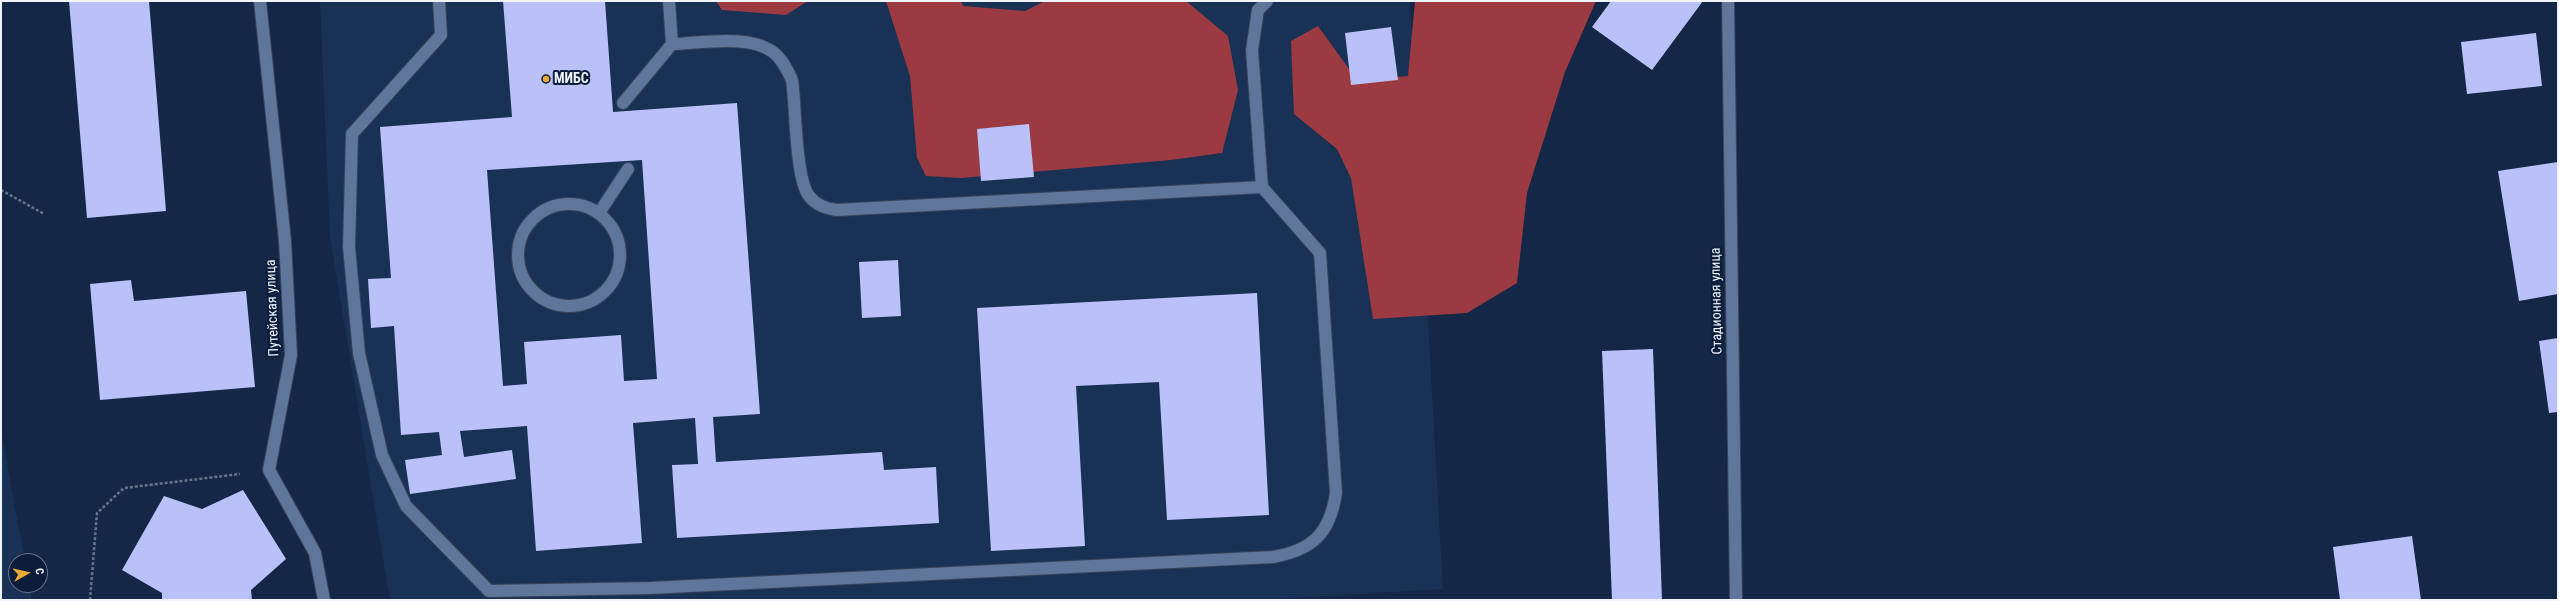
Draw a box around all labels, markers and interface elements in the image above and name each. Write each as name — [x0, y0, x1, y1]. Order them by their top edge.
place label: МИБС — [554, 71, 589, 87]
marker: МИБС — [541, 74, 551, 84]
street label: Стадионная улица — [1708, 247, 1726, 355]
street label: Путейская улица — [263, 259, 283, 357]
north arrow — [8, 553, 48, 593]
text: С — [33, 567, 46, 575]

